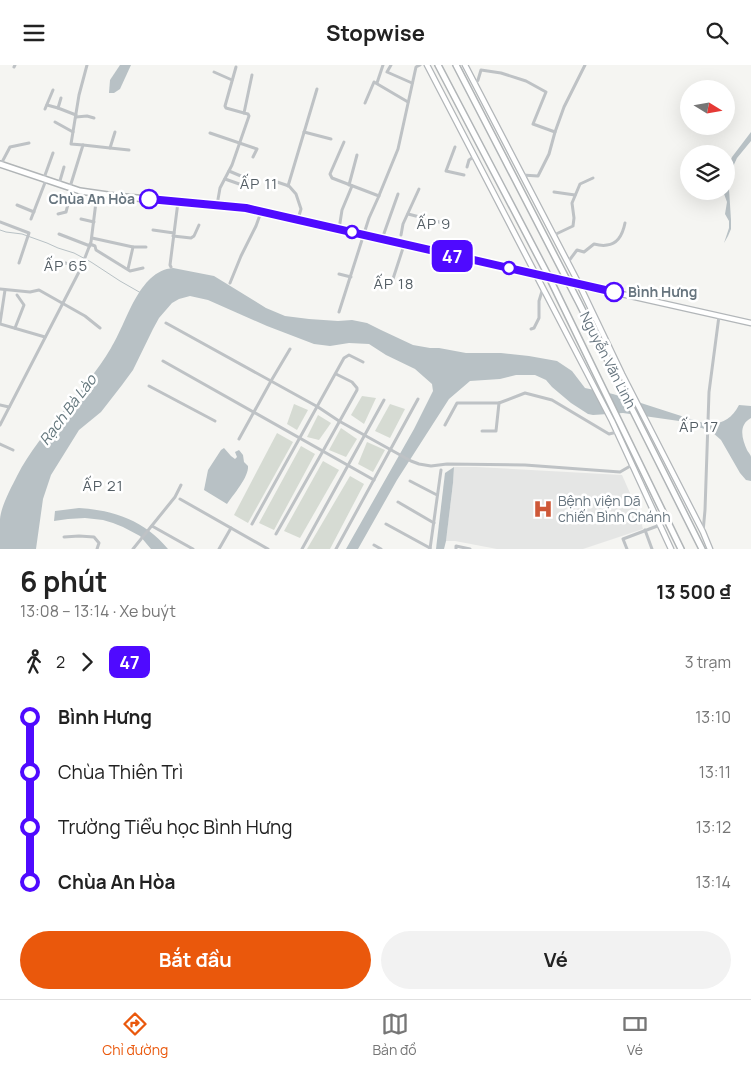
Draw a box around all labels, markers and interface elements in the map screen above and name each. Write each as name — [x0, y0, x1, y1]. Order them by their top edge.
text: Stopwise — [326, 18, 425, 48]
icon: menu — [20, 19, 48, 47]
icon: search — [703, 19, 731, 47]
north arrow — [680, 80, 735, 135]
map controls — [680, 80, 735, 200]
button: layers — [680, 145, 735, 200]
district label: ẤP 11 — [240, 173, 278, 194]
place label: Chùa An Hòa — [49, 189, 135, 208]
marker: Chùa An Hòa — [139, 189, 159, 209]
district label: ẤP 9 — [417, 213, 451, 234]
unlabelled marker — [345, 225, 359, 239]
line badge: 47 — [430, 240, 474, 272]
text: 47 — [442, 244, 462, 268]
district label: ẤP 65 — [44, 255, 88, 276]
unlabelled marker — [502, 261, 516, 275]
district label: ẤP 18 — [373, 273, 415, 294]
marker: Bình Hưng — [604, 282, 624, 302]
place label: Bình Hưng — [628, 282, 697, 301]
street label: Nguyễn Văn Linh — [576, 308, 641, 411]
water label: Rạch Bà Lào — [34, 369, 102, 449]
district label: ẤP 17 — [679, 416, 719, 437]
district label: ẤP 21 — [83, 475, 123, 496]
place label: Bệnh viện Dã chiến Bình Chánh — [558, 491, 670, 526]
hospital icon: Bệnh viện Dã chiến Bình Chánh — [532, 498, 554, 520]
text: 6 phút — [20, 562, 107, 600]
text: 13 500 ₫ — [656, 579, 731, 605]
text: 13:08 – 13:14 · Xe buýt — [20, 600, 176, 622]
icon: walk — [20, 648, 48, 676]
icon: forward — [73, 648, 101, 676]
text: 47 — [119, 650, 140, 674]
text: 2 — [56, 651, 65, 673]
text: 3 trạm — [685, 651, 731, 673]
text: Bình Hưng — [58, 704, 152, 730]
text: 13:10 — [695, 706, 731, 728]
text: Chùa Thiên Trì — [58, 759, 183, 785]
text: 13:11 — [699, 761, 731, 783]
text: Trường Tiểu học Bình Hưng — [58, 814, 293, 840]
text: 13:12 — [696, 816, 731, 838]
text: Chùa An Hòa — [58, 869, 175, 895]
text: 13:14 — [695, 871, 731, 893]
button: Bắt đầu — [20, 931, 371, 989]
button: Vé — [381, 931, 731, 989]
tab: Chỉ đường — [102, 1010, 168, 1059]
tab: Bản đồ — [373, 1010, 417, 1059]
tab: Vé — [621, 1010, 649, 1059]

